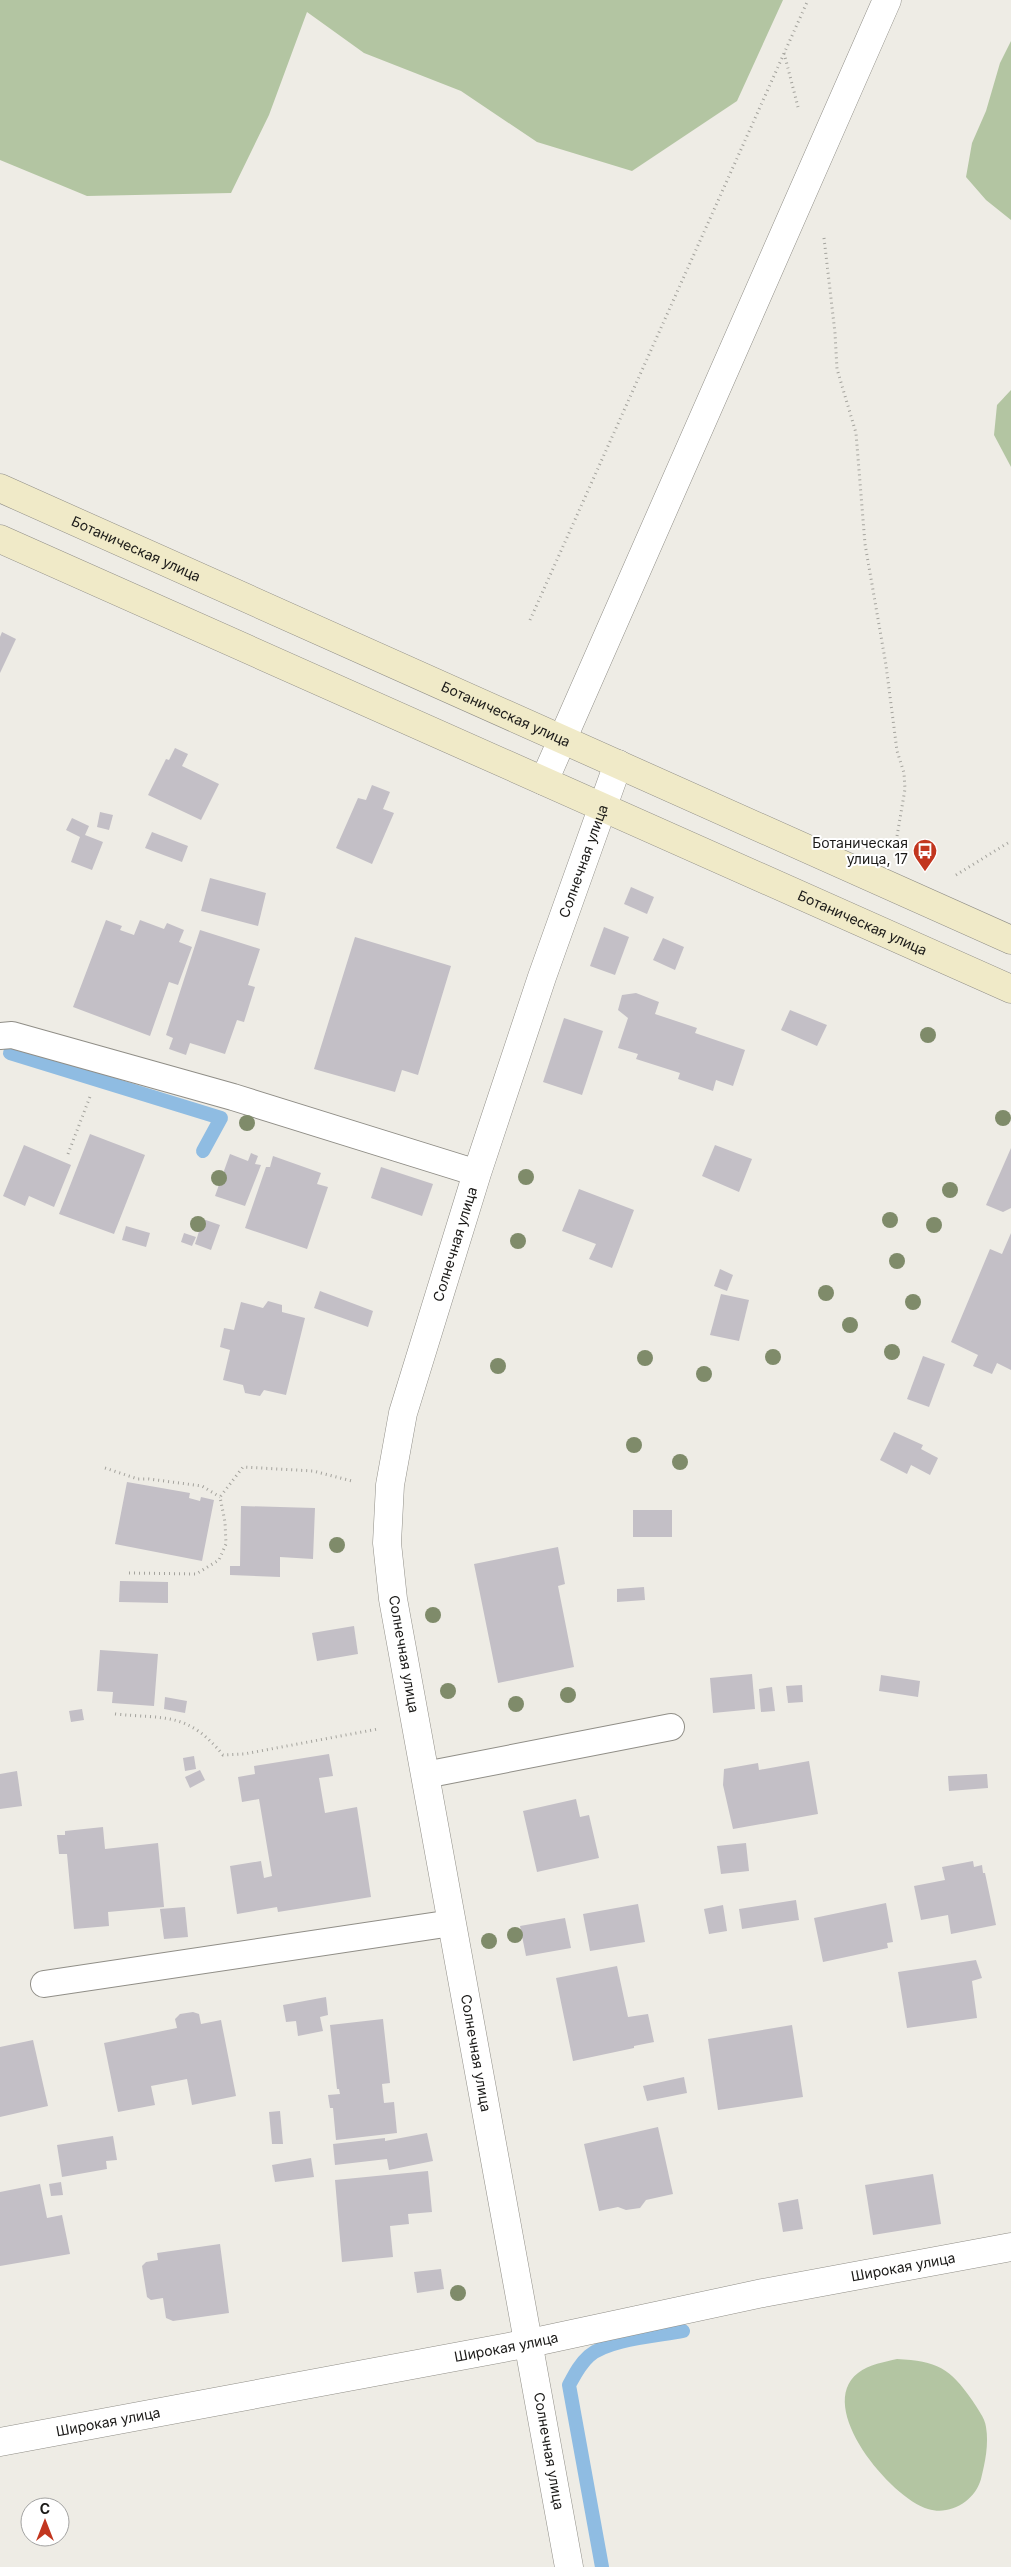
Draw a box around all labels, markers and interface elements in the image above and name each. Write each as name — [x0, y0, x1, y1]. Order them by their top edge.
street label: Ботаническая улица — [69, 512, 203, 585]
street label: Ботаническая улица — [439, 677, 573, 750]
street label: Солнечная улица — [555, 802, 611, 920]
place label: Ботаническая улица, 17 — [812, 834, 908, 867]
bus stop icon: Ботаническая улица, 17 — [912, 838, 938, 872]
street label: Ботаническая улица — [795, 886, 930, 959]
street label: Солнечная улица — [429, 1185, 480, 1304]
street label: Солнечная улица — [386, 1594, 423, 1714]
street label: Солнечная улица — [458, 1993, 495, 2113]
street label: Широкая улица — [850, 2249, 957, 2285]
street label: Широкая улица — [453, 2328, 560, 2365]
street label: Солнечная улица — [531, 2391, 568, 2511]
street label: Широкая улица — [55, 2403, 162, 2439]
north arrow — [20, 2497, 70, 2547]
text: С — [40, 2500, 50, 2517]

